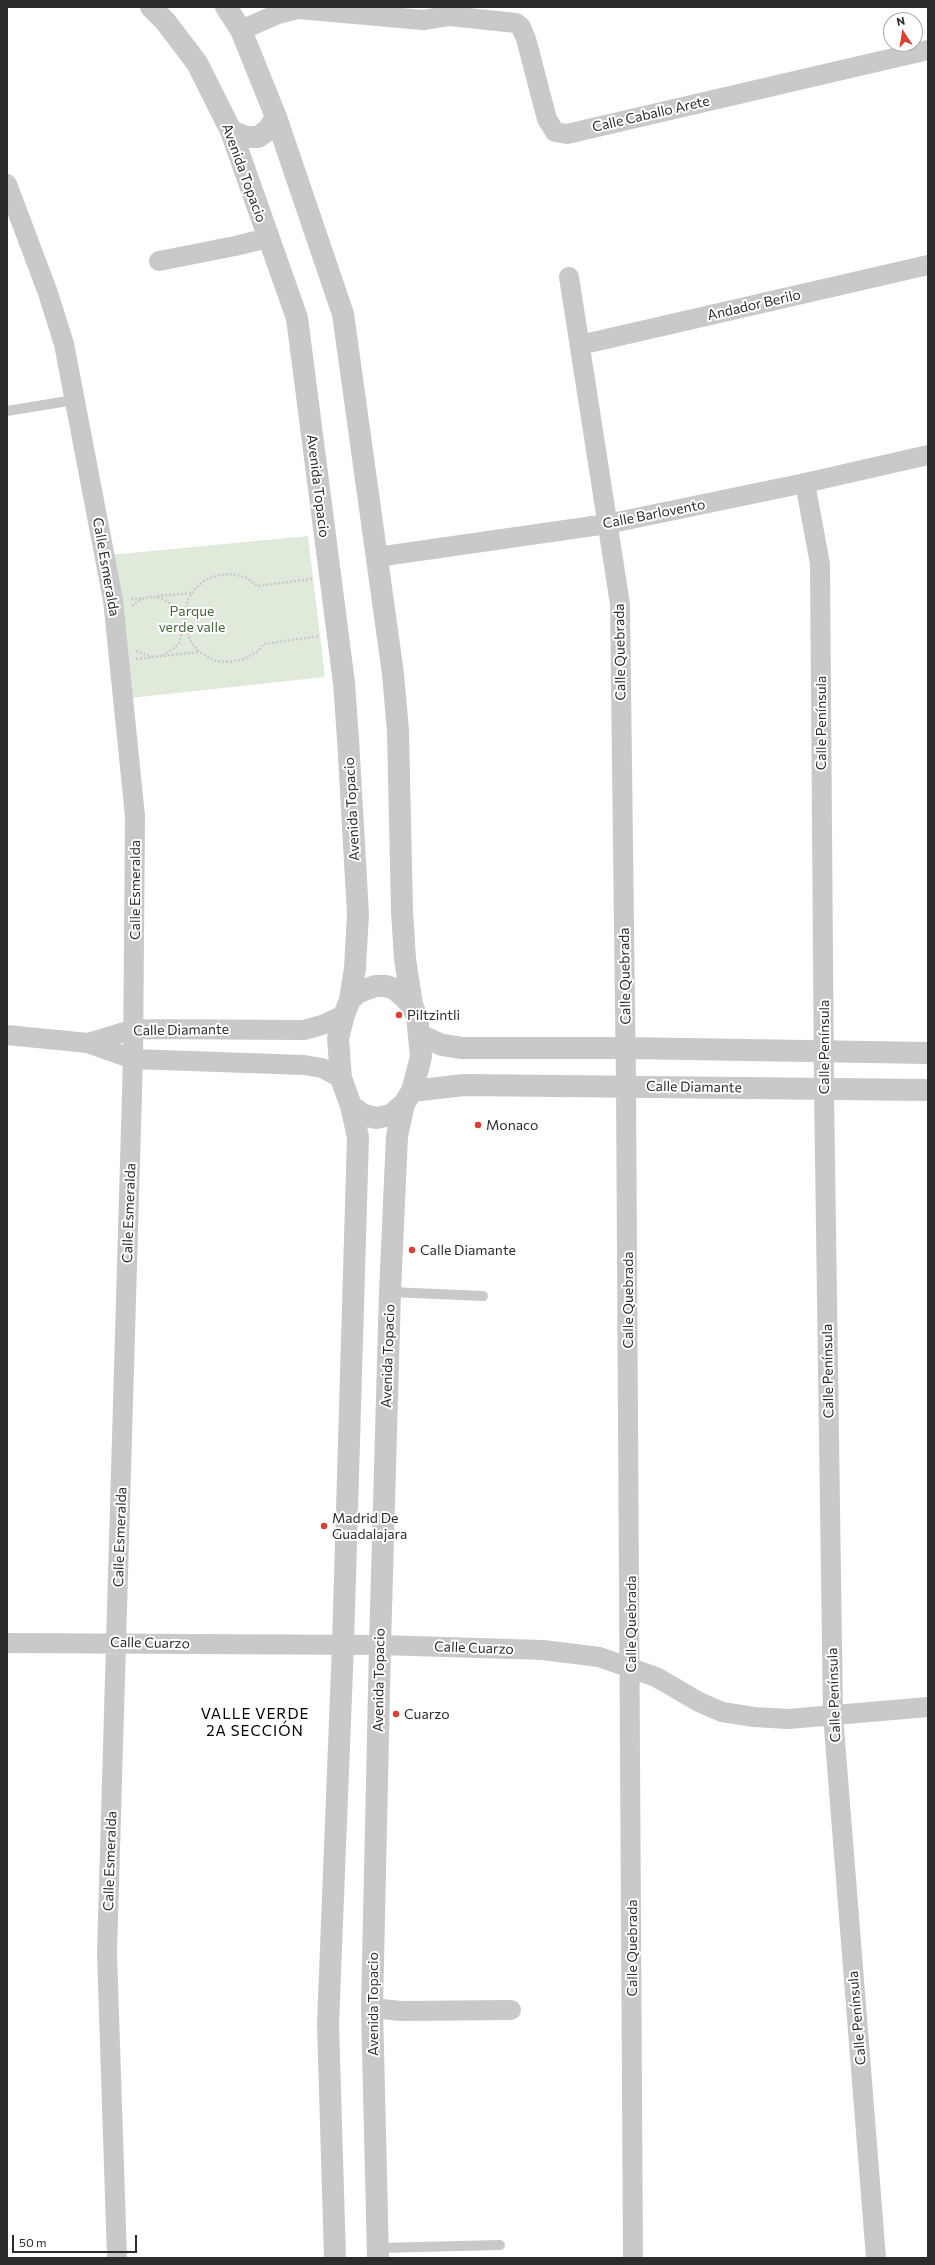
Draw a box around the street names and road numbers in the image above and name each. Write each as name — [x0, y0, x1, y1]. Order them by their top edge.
street label: Calle Caballo Arete — [591, 92, 711, 136]
street label: Avenida Topacio — [218, 121, 270, 225]
street label: Andador Berilo — [706, 286, 802, 324]
street label: Avenida Topacio — [303, 433, 333, 539]
street label: Calle Barlovento — [601, 496, 707, 532]
street label: Calle Esmeralda — [89, 516, 123, 618]
street label: Calle Quebrada — [611, 603, 629, 701]
street label: Calle Península — [813, 676, 829, 770]
street label: Avenida Topacio — [341, 757, 363, 861]
street label: Calle Esmeralda — [127, 840, 143, 940]
street label: Calle Quebrada — [616, 927, 634, 1025]
street label: Calle Península — [816, 1000, 832, 1094]
street label: Calle Diamante — [133, 1021, 229, 1039]
street label: Calle Diamante — [646, 1078, 742, 1096]
street label: Calle Esmeralda — [119, 1163, 139, 1263]
street label: Calle Quebrada — [620, 1251, 636, 1349]
street label: Avenida Topacio — [378, 1304, 398, 1408]
street label: Calle Península — [819, 1323, 837, 1419]
street label: Calle Esmeralda — [110, 1487, 130, 1587]
street label: Calle Quebrada — [623, 1575, 639, 1673]
street label: Avenida Topacio — [370, 1628, 388, 1732]
street label: Calle Cuarzo — [110, 1634, 190, 1652]
street label: Calle Cuarzo — [434, 1638, 514, 1658]
street label: Calle Península — [824, 1647, 844, 1743]
street label: Calle Esmeralda — [100, 1811, 120, 1911]
street label: Calle Quebrada — [624, 1899, 640, 1997]
street label: Avenida Topacio — [365, 1952, 381, 2056]
street label: Calle Península — [845, 1970, 869, 2066]

